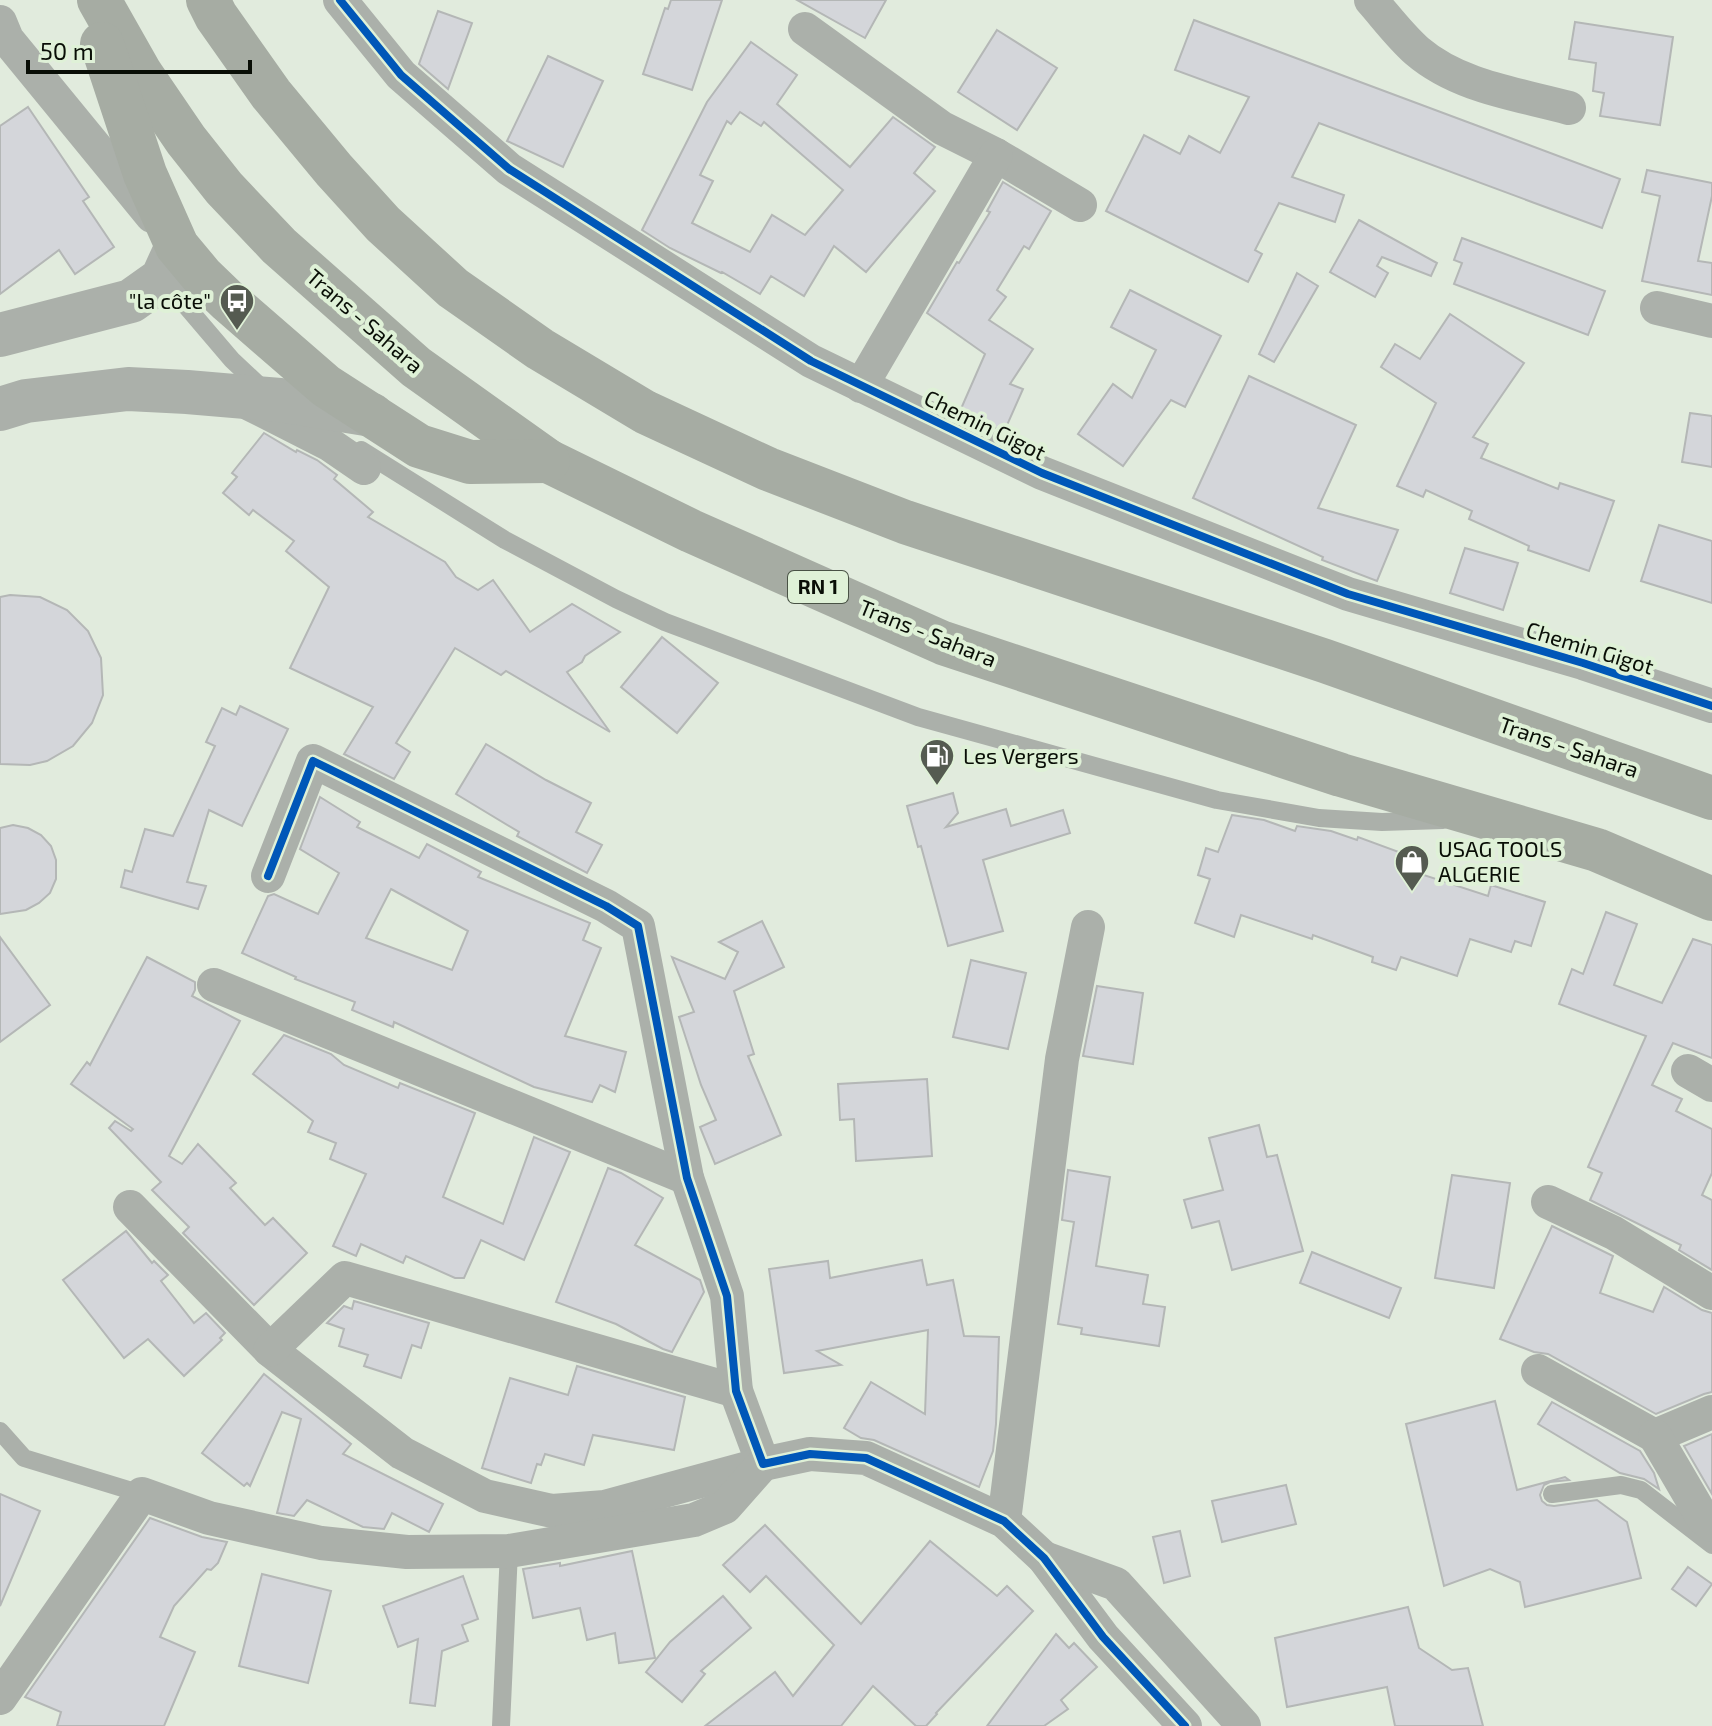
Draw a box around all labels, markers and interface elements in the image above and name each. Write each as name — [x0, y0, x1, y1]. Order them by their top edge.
scale bar — [28, 24, 250, 74]
text: 50 m — [40, 36, 94, 65]
street label: Trans - Sahara — [302, 263, 429, 378]
bus stop icon: "la côte" — [218, 282, 256, 332]
place label: "la côte" — [129, 287, 211, 313]
street label: Chemin Gigot — [920, 384, 1050, 465]
road number: RN 1 — [788, 571, 848, 603]
street label: Trans - Sahara — [856, 593, 1001, 671]
street label: Chemin Gigot — [1523, 615, 1657, 679]
street label: Trans - Sahara — [1496, 710, 1642, 782]
fuel station icon: Les Vergers — [918, 737, 956, 787]
place label: Les Vergers — [963, 742, 1079, 768]
place label: USAG TOOLS ALGERIE — [1438, 835, 1562, 886]
shop icon: USAG TOOLS ALGERIE — [1393, 843, 1431, 893]

